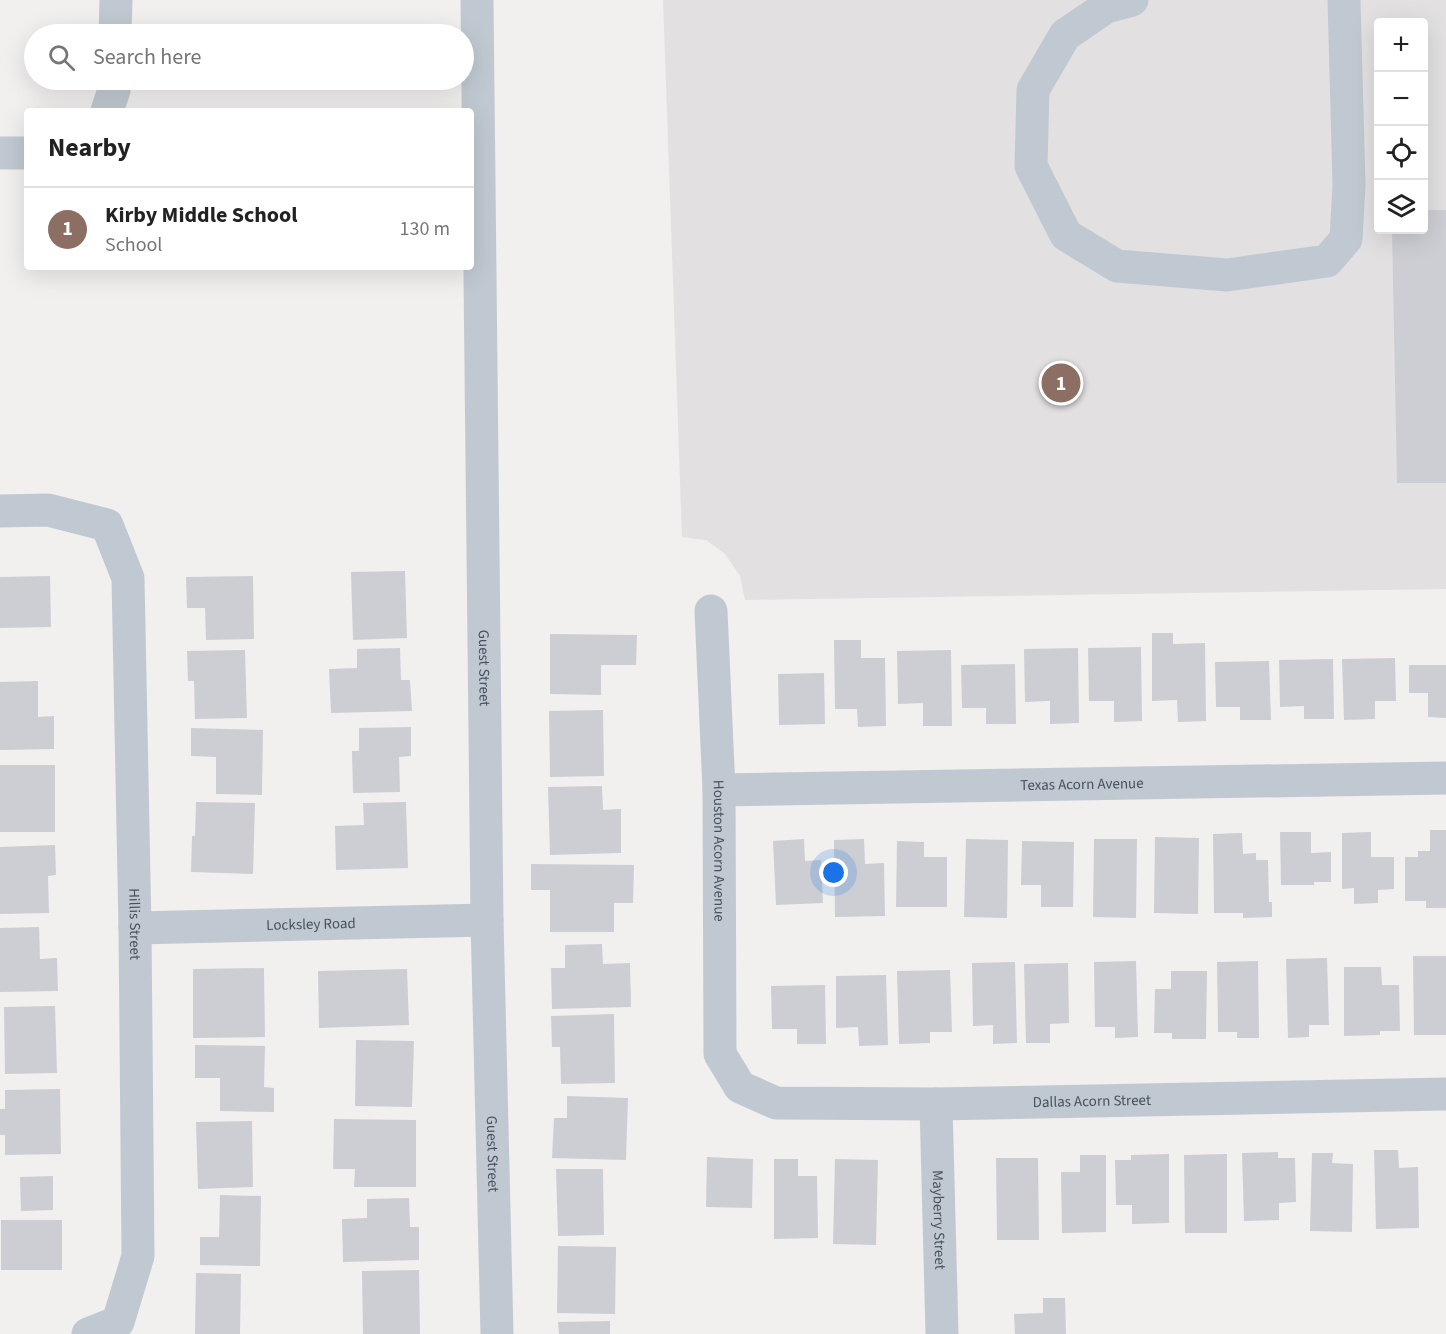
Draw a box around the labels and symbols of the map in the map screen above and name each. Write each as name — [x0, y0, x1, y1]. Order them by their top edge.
pin: 1 — [1042, 360, 1080, 406]
street label: Guest Street — [473, 630, 495, 706]
street label: Texas Acorn Avenue — [1020, 773, 1144, 796]
street label: Houston Acorn Avenue — [708, 779, 729, 922]
your location — [819, 858, 848, 887]
street label: Hillis Street — [123, 888, 145, 960]
street label: Locksley Road — [266, 913, 356, 936]
street label: Dallas Acorn Street — [1033, 1090, 1151, 1113]
street label: Guest Street — [481, 1115, 504, 1192]
street label: Mayberry Street — [927, 1170, 950, 1270]

